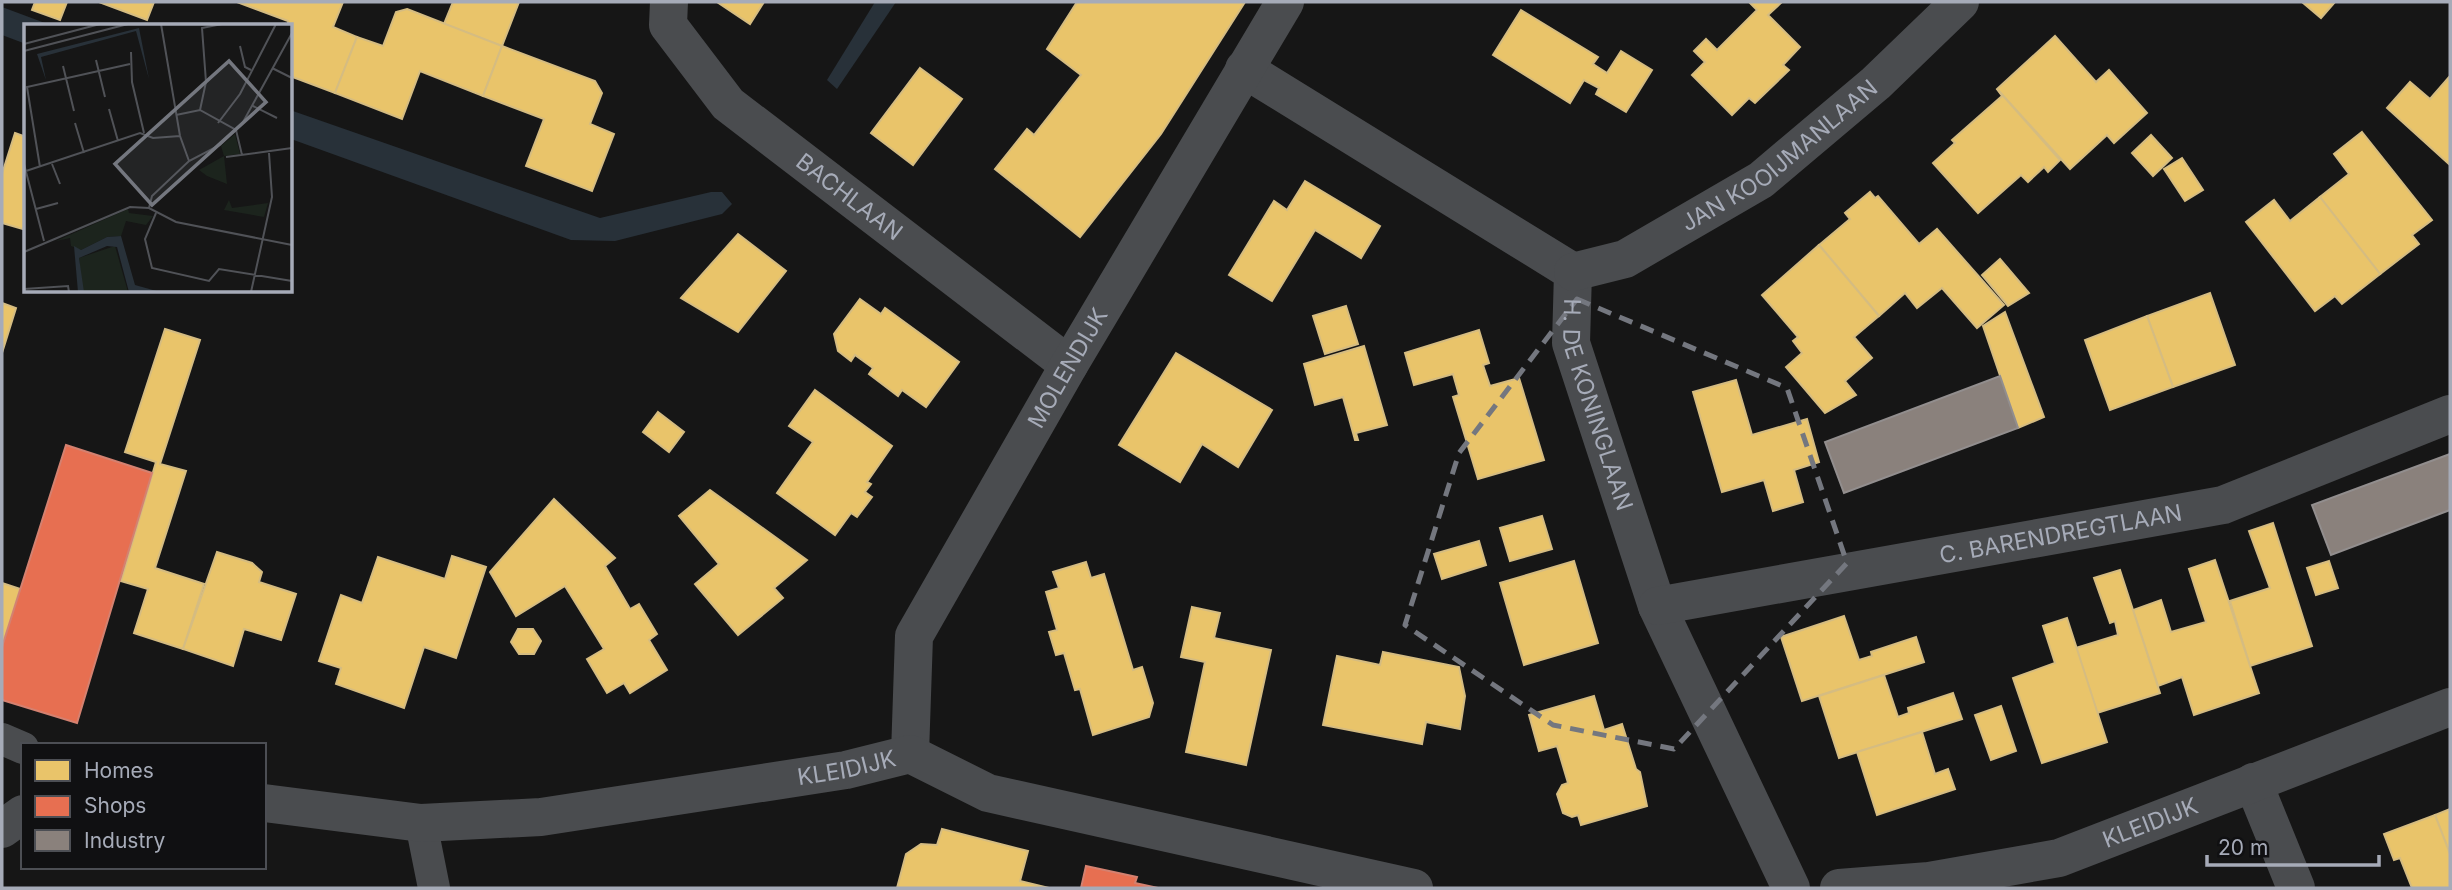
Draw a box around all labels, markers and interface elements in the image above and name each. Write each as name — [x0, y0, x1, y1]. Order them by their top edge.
inset map — [24, 24, 292, 292]
street label: JAN KOOIJMANLAAN — [1676, 74, 1883, 237]
street label: BACHLAAN — [791, 147, 908, 246]
street label: H. DE KONINGLAAN — [1557, 298, 1639, 514]
street label: MOLENDIJK — [1022, 303, 1114, 433]
street label: C. BARENDREGTLAAN — [1937, 499, 2184, 569]
legend — [21, 743, 266, 869]
street label: KLEIDIJK — [795, 744, 899, 791]
text: Homes — [84, 758, 154, 783]
street label: KLEIDIJK — [2099, 792, 2202, 854]
text: Shops — [84, 793, 146, 818]
scale bar — [2207, 824, 2378, 868]
text: Industry — [84, 828, 166, 853]
text: 20 m — [2218, 835, 2268, 860]

